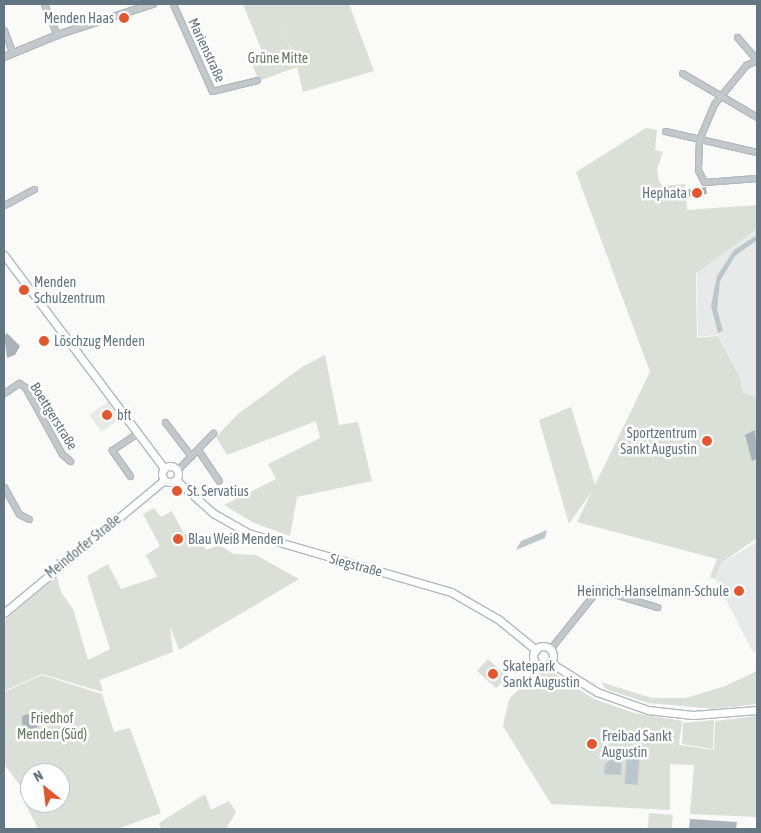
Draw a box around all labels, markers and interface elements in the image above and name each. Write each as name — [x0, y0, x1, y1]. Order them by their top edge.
place label: Menden Haas — [44, 10, 114, 26]
marker: Menden Haas — [118, 12, 130, 24]
street label: Marienstraße — [185, 15, 229, 85]
park label: Grüne Mitte — [248, 50, 308, 66]
place label: Hephata — [642, 185, 687, 201]
marker: Hephata — [691, 187, 703, 199]
place label: Menden Schulzentrum — [34, 274, 105, 306]
marker: Menden Schulzentrum — [18, 284, 30, 296]
place label: Löschzug Menden — [54, 333, 145, 349]
marker: Löschzug Menden — [38, 335, 50, 347]
street label: Boettgerstraße — [27, 379, 81, 453]
place label: bft — [117, 407, 132, 423]
marker: bft — [101, 409, 113, 421]
place label: Sportzentrum Sankt Augustin — [620, 425, 697, 458]
marker: Sportzentrum Sankt Augustin — [701, 435, 713, 447]
place label: St. Servatius — [187, 483, 249, 499]
marker: St. Servatius — [171, 485, 183, 497]
street label: Meindorfer Straße — [42, 510, 124, 582]
place label: Blau Weiß Menden — [188, 531, 284, 547]
marker: Blau Weiß Menden — [172, 533, 184, 545]
street label: Siegstraße — [328, 550, 384, 580]
place label: Heinrich-Hanselmann-Schule — [577, 583, 729, 599]
marker: Heinrich-Hanselmann-Schule — [733, 585, 745, 597]
place label: Skatepark Sankt Augustin — [503, 658, 580, 690]
marker: Skatepark Sankt Augustin — [487, 668, 499, 680]
park label: Friedhof Menden (Süd) — [17, 710, 87, 742]
place label: Freibad Sankt Augustin — [602, 728, 672, 760]
marker: Freibad Sankt Augustin — [586, 738, 598, 750]
north arrow — [20, 763, 70, 813]
text: N — [31, 767, 46, 785]

